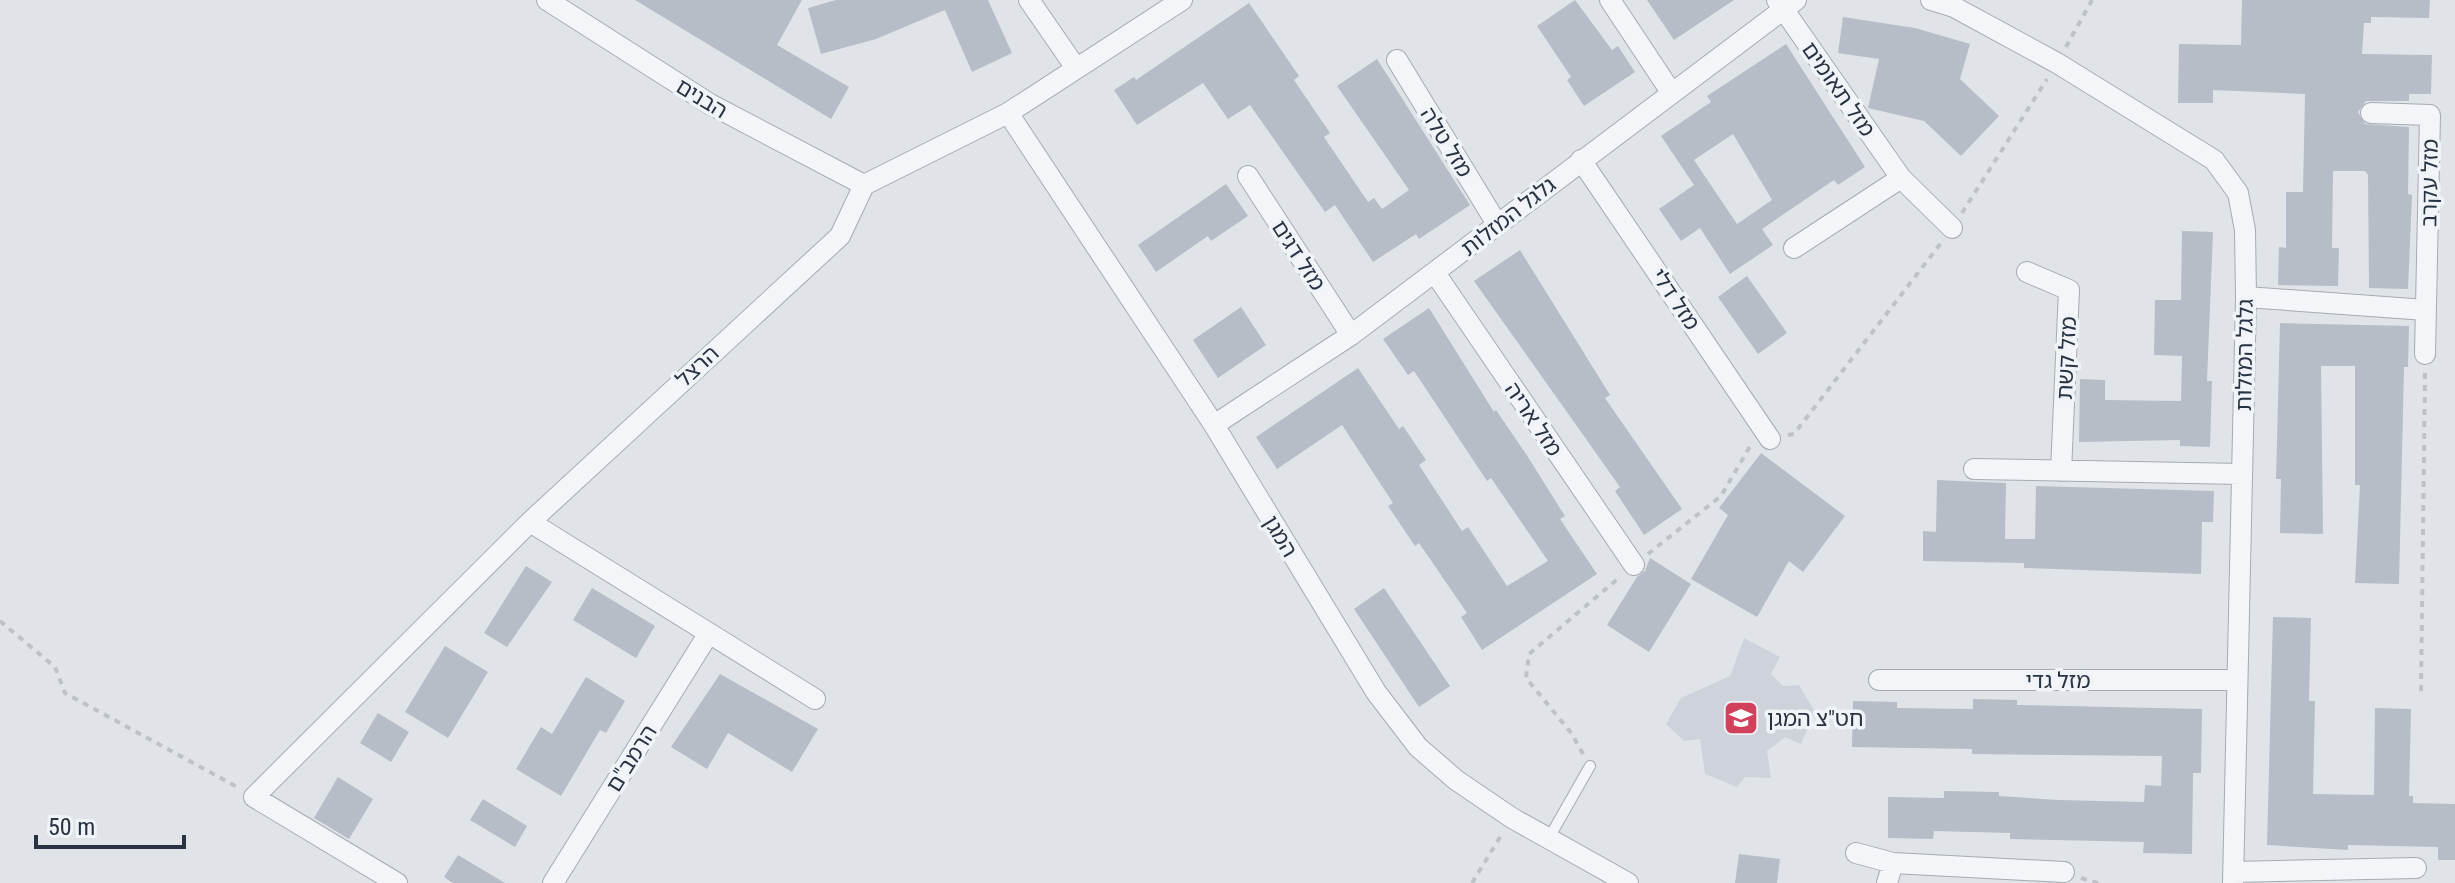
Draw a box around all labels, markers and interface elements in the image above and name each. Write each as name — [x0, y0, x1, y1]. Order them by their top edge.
street label: מזל תאומים — [1797, 37, 1880, 141]
street label: הבנים — [672, 73, 732, 123]
street label: מזל טלה — [1415, 103, 1478, 182]
street label: מזל עקרב — [2416, 139, 2443, 227]
street label: גלגל המזלות — [1456, 172, 1560, 261]
street label: מזל דגים — [1267, 215, 1330, 295]
street label: מזל דלי — [1646, 264, 1705, 335]
street label: גלגל המזלות — [2231, 299, 2258, 411]
street label: מזל קשת — [2052, 316, 2081, 400]
street label: הרצל — [671, 341, 724, 392]
street label: מזל אריה — [1500, 378, 1567, 461]
street label: המגן — [1259, 511, 1303, 561]
street label: מזל גדי — [2026, 668, 2090, 693]
school or university icon: חט"צ המגן — [1722, 699, 1760, 737]
place label: חט"צ המגן — [1767, 706, 1864, 731]
street label: הרמב"ם — [601, 720, 662, 796]
scale bar — [36, 799, 184, 849]
text: 50 m — [48, 813, 95, 841]

